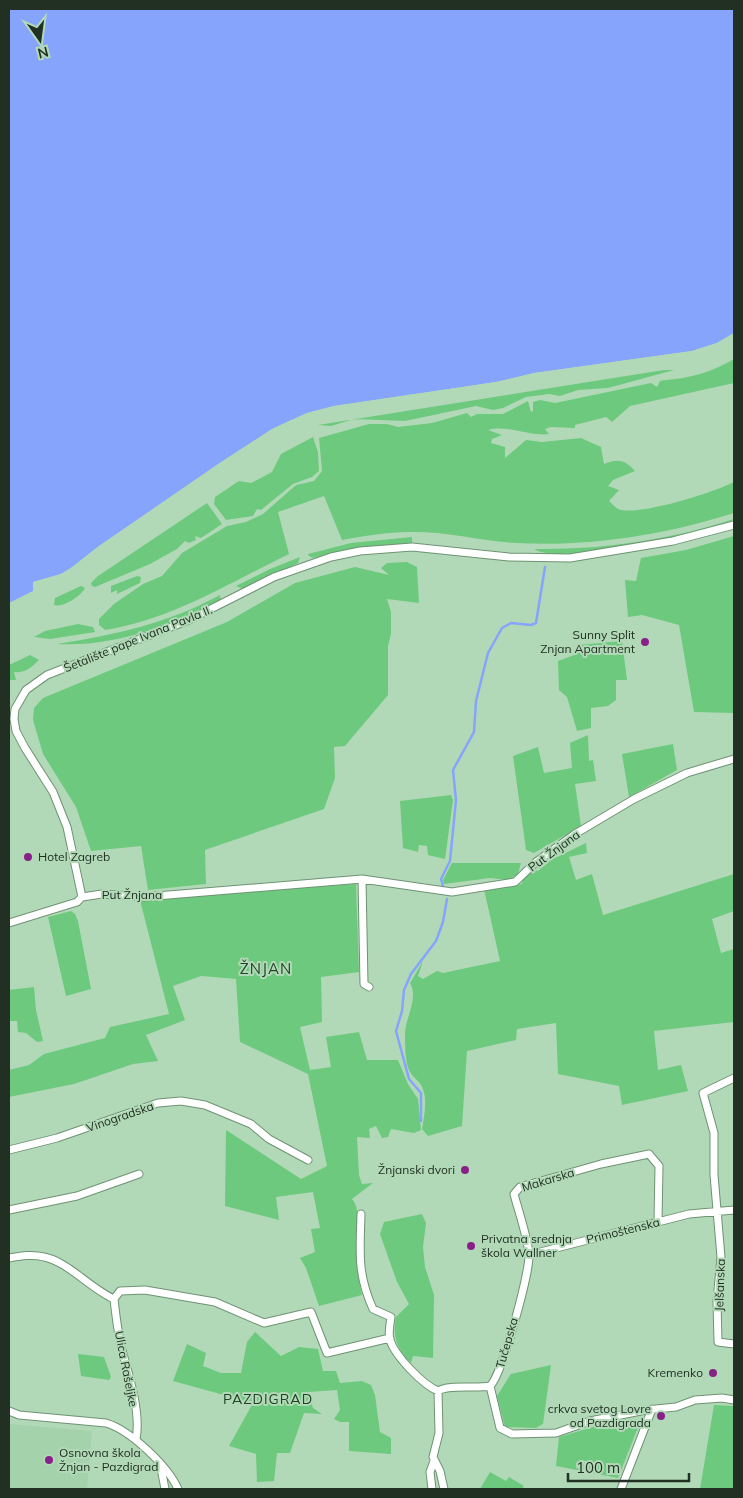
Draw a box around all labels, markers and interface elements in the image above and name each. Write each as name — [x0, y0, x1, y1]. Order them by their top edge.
north arrow — [15, 15, 65, 65]
text: N — [36, 43, 50, 63]
street label: Šetalište pape Ivana Pavla II. — [61, 602, 214, 675]
place label: Sunny Split Znjan Apartment — [540, 627, 635, 656]
marker: Sunny Split Znjan Apartment — [639, 636, 651, 648]
street label: Put Žnjana — [525, 827, 583, 874]
place label: Hotel Zagreb — [38, 849, 110, 864]
marker: Hotel Zagreb — [22, 851, 34, 863]
street label: Put Žnjana — [102, 887, 162, 902]
district label: ŽNJAN — [240, 959, 292, 978]
street label: Vinogradska — [84, 1098, 156, 1135]
place label: Žnjanski dvori — [378, 1162, 455, 1177]
marker: Žnjanski dvori — [459, 1164, 471, 1176]
street label: Makarska — [520, 1164, 576, 1195]
street label: Primoštenska — [585, 1214, 661, 1247]
place label: Privatna srednja škola Wallner — [481, 1231, 572, 1260]
marker: Privatna srednja škola Wallner — [465, 1240, 477, 1252]
street label: Jelšanska — [711, 1258, 728, 1312]
street label: Tučepska — [492, 1316, 521, 1370]
street label: Ulica Rašeljke — [112, 1330, 141, 1408]
place label: Kremenko — [648, 1365, 703, 1380]
marker: Kremenko — [707, 1367, 719, 1379]
district label: PAZDIGRAD — [223, 1390, 313, 1408]
place label: crkva svetog Lovre od Pazdigrada — [548, 1401, 651, 1430]
marker: crkva svetog Lovre od Pazdigrada — [655, 1410, 667, 1422]
place label: Osnovna škola Žnjan - Pazdigrad — [59, 1445, 159, 1474]
scale bar — [568, 1450, 689, 1482]
marker: Osnovna škola Žnjan - Pazdigrad — [43, 1454, 55, 1466]
text: 100 m — [576, 1458, 620, 1477]

